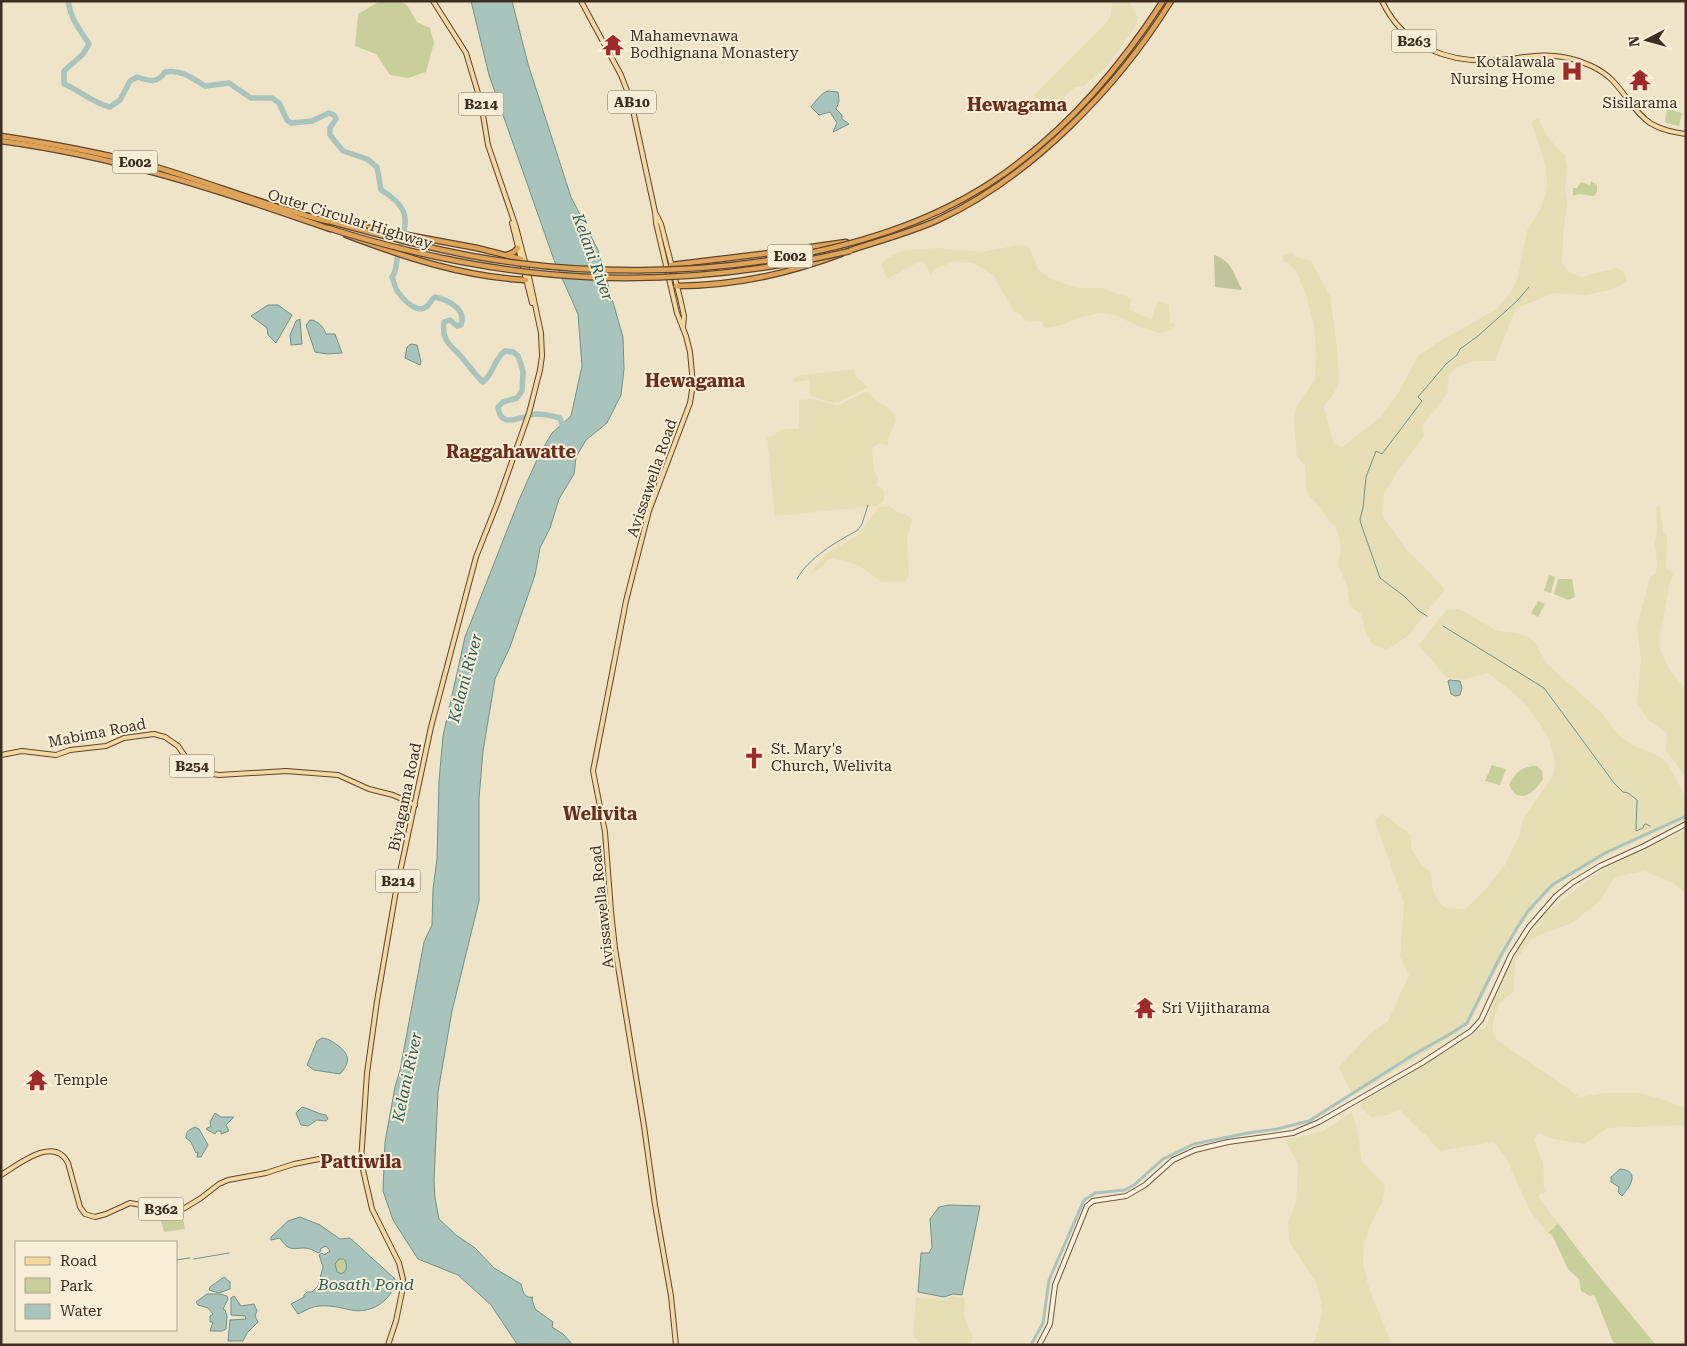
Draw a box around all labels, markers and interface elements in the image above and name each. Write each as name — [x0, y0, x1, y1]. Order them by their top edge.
north arrow — [1622, 15, 1672, 65]
place label: Mahamevnawa Bodhignana Monastery — [630, 27, 799, 62]
road number: B263 — [1392, 29, 1436, 52]
temple icon: Mahamevnawa Bodhignana Monastery — [600, 32, 626, 58]
text: N — [1626, 35, 1643, 48]
place label: Kotalawala Nursing Home — [1450, 53, 1555, 88]
hospital icon: Kotalawala Nursing Home — [1559, 58, 1585, 84]
temple icon: Sisilarama — [1627, 67, 1653, 93]
road number: AB10 — [608, 90, 656, 114]
road number: B214 — [458, 92, 504, 116]
district label: Hewagama — [967, 94, 1067, 115]
place label: Sisilarama — [1603, 94, 1677, 112]
road number: E002 — [112, 150, 158, 173]
street label: Outer Circular Highway — [265, 185, 435, 253]
water label: Kelani River — [568, 210, 618, 303]
road number: E002 — [768, 245, 812, 268]
district label: Hewagama — [645, 370, 745, 391]
street label: Avissawella Road — [623, 416, 681, 539]
district label: Raggahawatte — [446, 441, 576, 462]
water label: Kelani River — [444, 631, 486, 726]
street label: Mabima Road — [47, 715, 148, 751]
place label: St. Mary's Church, Welivita — [771, 740, 892, 775]
street label: Biyagama Road — [385, 741, 425, 853]
church icon: St. Mary's Church, Welivita — [741, 745, 767, 771]
road number: B254 — [170, 754, 214, 778]
district label: Welivita — [563, 803, 638, 824]
street label: Avissawella Road — [587, 844, 617, 969]
road number: B214 — [376, 869, 420, 892]
temple icon: Sri Vijitharama — [1132, 995, 1158, 1021]
place label: Sri Vijitharama — [1162, 999, 1270, 1017]
water label: Kelani River — [388, 1030, 426, 1125]
temple icon: Temple — [24, 1067, 50, 1093]
place label: Temple — [54, 1071, 108, 1089]
district label: Pattiwila — [320, 1151, 402, 1172]
road number: B362 — [138, 1198, 184, 1220]
legend — [15, 1241, 178, 1331]
text: Road — [60, 1252, 97, 1270]
water label: Bosath Pond — [317, 1275, 414, 1294]
text: Park — [60, 1277, 94, 1295]
text: Water — [60, 1302, 102, 1320]

